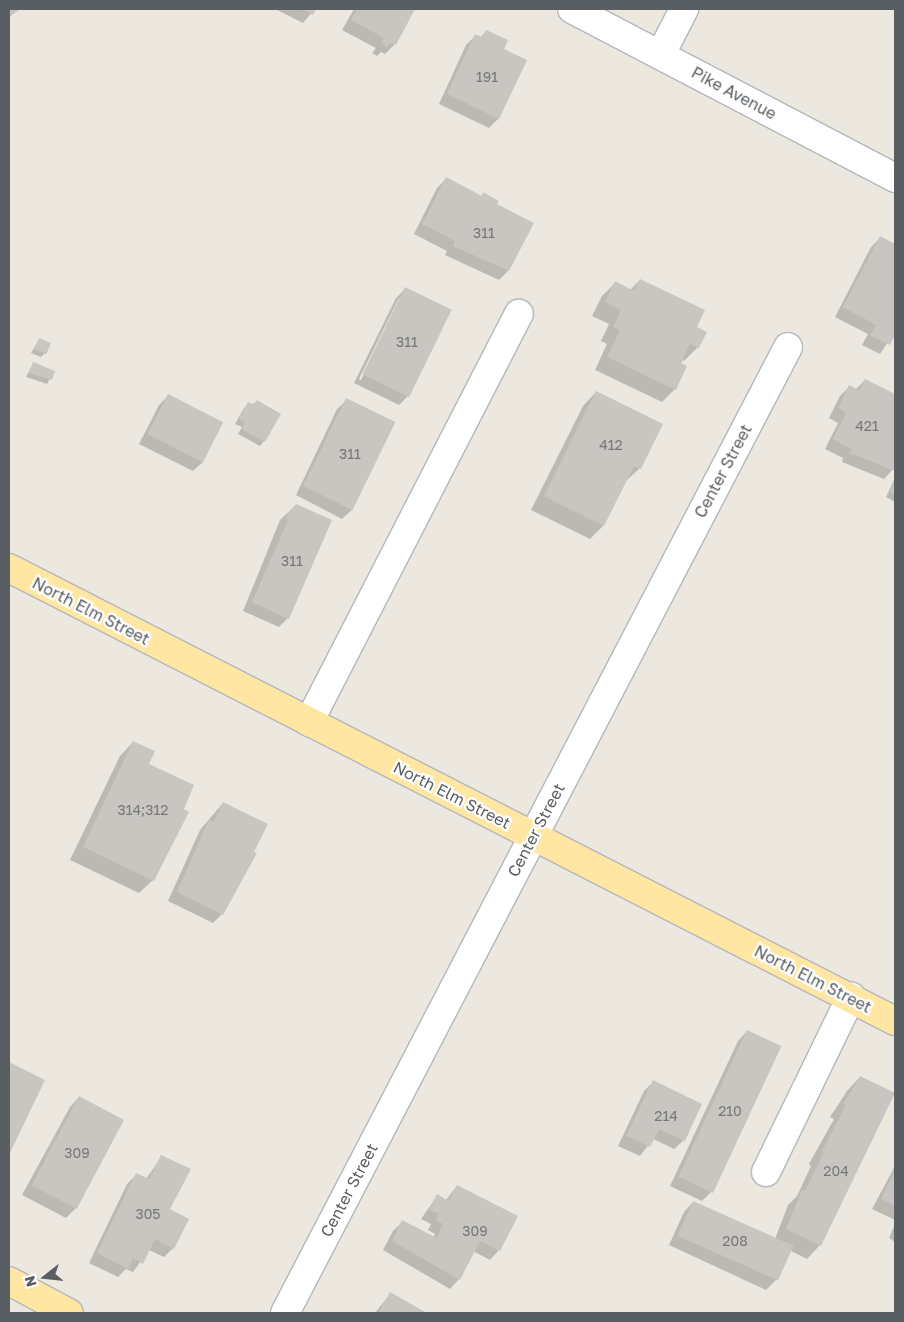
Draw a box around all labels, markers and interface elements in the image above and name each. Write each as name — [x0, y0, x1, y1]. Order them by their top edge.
street label: Pike Avenue — [688, 63, 780, 123]
house number: 191 — [476, 69, 498, 85]
house number: 311 — [473, 225, 495, 241]
house number: 311 — [396, 334, 418, 350]
house number: 421 — [855, 418, 879, 434]
street label: Center Street — [690, 421, 756, 521]
house number: 412 — [599, 437, 623, 453]
house number: 311 — [339, 446, 361, 462]
house number: 311 — [281, 553, 303, 569]
street label: North Elm Street — [29, 573, 153, 649]
street label: North Elm Street — [390, 757, 514, 833]
street label: Center Street — [503, 780, 569, 880]
house number: 314;312 — [118, 802, 168, 818]
street label: North Elm Street — [751, 941, 875, 1017]
house number: 210 — [718, 1103, 742, 1119]
house number: 214 — [654, 1108, 678, 1124]
street label: Center Street — [316, 1140, 382, 1240]
house number: 309 — [64, 1145, 90, 1161]
house number: 204 — [823, 1163, 849, 1179]
house number: 305 — [136, 1206, 160, 1222]
house number: 309 — [462, 1223, 488, 1239]
house number: 208 — [722, 1233, 748, 1249]
north arrow — [20, 1252, 70, 1302]
text: N — [20, 1274, 40, 1289]

